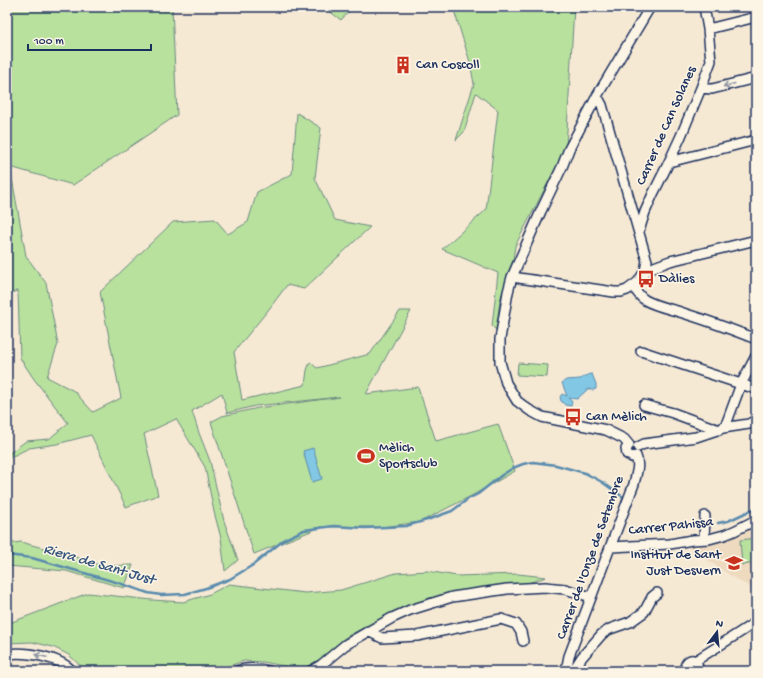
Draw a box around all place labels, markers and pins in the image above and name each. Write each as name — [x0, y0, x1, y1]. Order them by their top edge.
building icon: Can Coscoll — [393, 55, 413, 75]
place label: Can Coscoll — [416, 57, 480, 74]
bus stop icon: Dàlies — [636, 269, 656, 289]
place label: Dàlies — [658, 271, 695, 288]
bus stop icon: Can Mèlich — [563, 407, 583, 427]
place label: Can Mèlich — [586, 409, 647, 426]
place label: Mèlich Sportsclub — [379, 440, 438, 473]
sports icon: Mèlich Sportsclub — [356, 446, 376, 466]
place label: Institut de Sant Just Desvern — [630, 547, 722, 580]
school or university icon: Institut de Sant Just Desvern — [724, 553, 744, 573]

